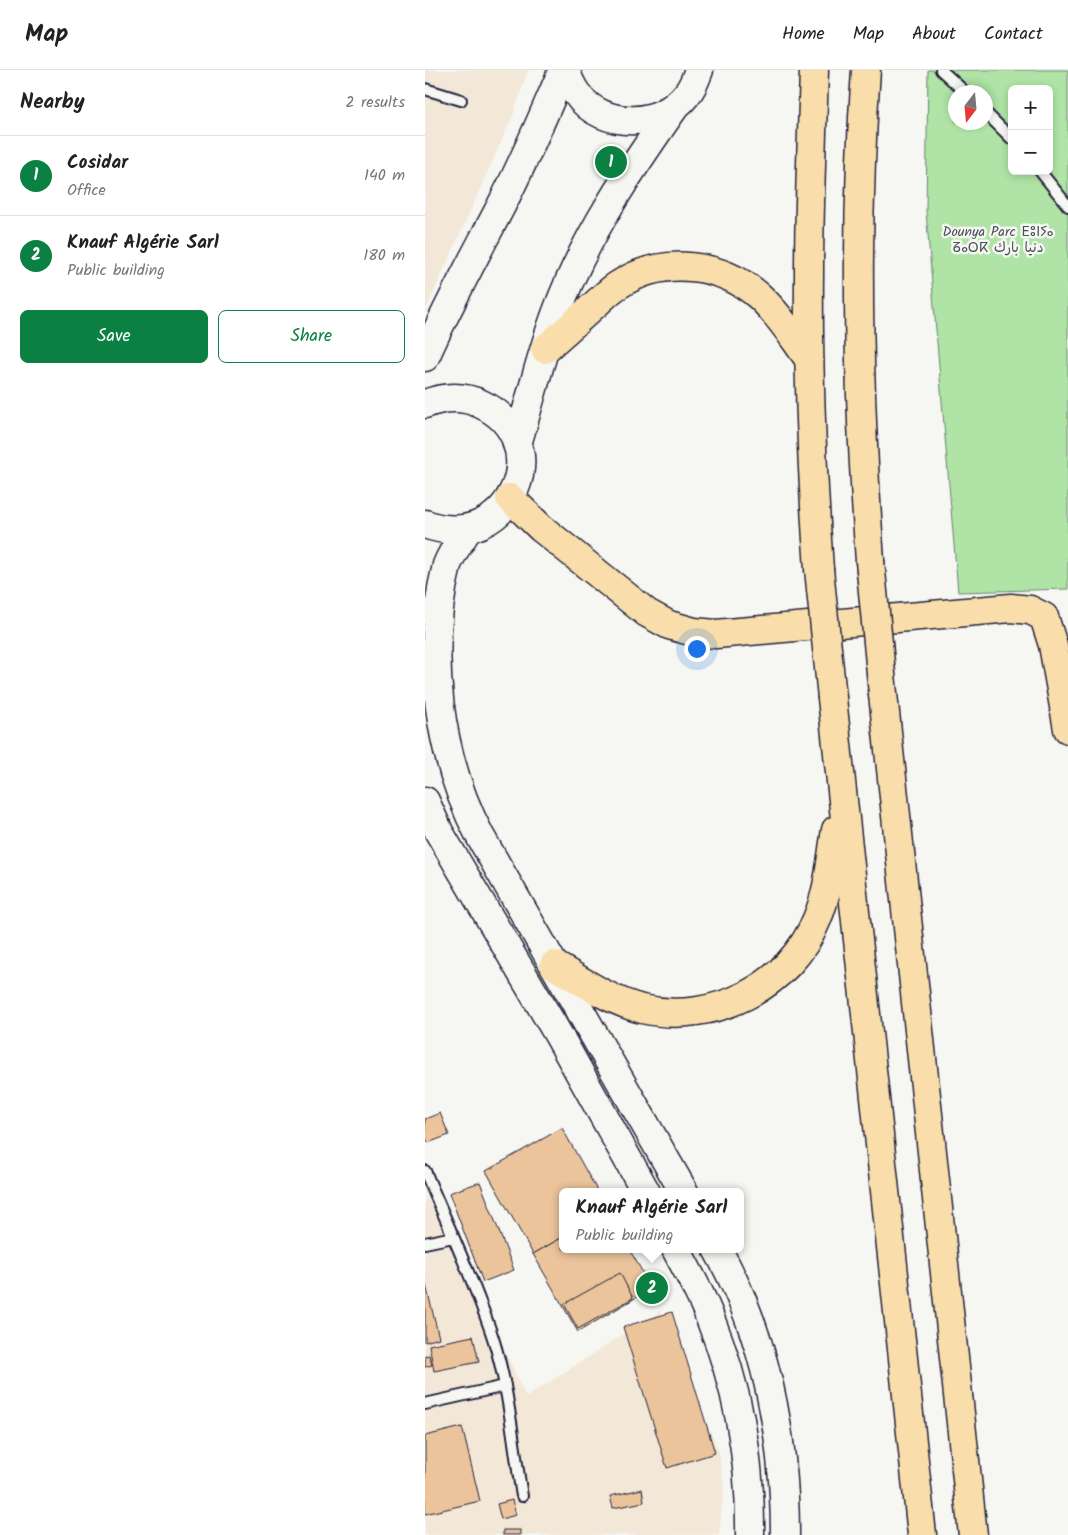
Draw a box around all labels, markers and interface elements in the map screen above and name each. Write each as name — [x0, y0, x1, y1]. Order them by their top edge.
text: Map — [25, 15, 68, 54]
text: Home — [782, 20, 825, 49]
text: Map — [853, 20, 884, 49]
text: About — [912, 20, 956, 49]
text: Contact — [984, 20, 1043, 49]
north arrow — [948, 85, 993, 130]
map controls — [1008, 85, 1053, 175]
button: + — [1008, 85, 1053, 130]
text: Nearby — [20, 86, 85, 119]
text: 2 results — [345, 90, 405, 115]
button: − — [1008, 130, 1053, 175]
pin: 1 — [595, 143, 627, 181]
text: Cosidar — [67, 148, 128, 178]
text: 1 — [34, 163, 38, 188]
text: 140 m — [364, 163, 405, 188]
text: Office — [67, 178, 106, 203]
park label: Dounya Parc ⴹⵓⵏⵢⴰ ⵒⴰⵔⴽ دنيا بارك — [942, 221, 1054, 259]
text: Knauf Algérie Sarl — [67, 228, 219, 258]
text: 2 — [31, 243, 41, 268]
text: 180 m — [363, 243, 405, 268]
text: Public building — [67, 258, 165, 283]
button: Save — [20, 310, 208, 363]
button: Share — [218, 310, 405, 363]
your location — [684, 636, 710, 662]
popup — [559, 1188, 744, 1253]
text: Knauf Algérie Sarl — [576, 1193, 727, 1223]
text: Public building — [576, 1223, 673, 1248]
pin: 2 — [636, 1269, 668, 1307]

